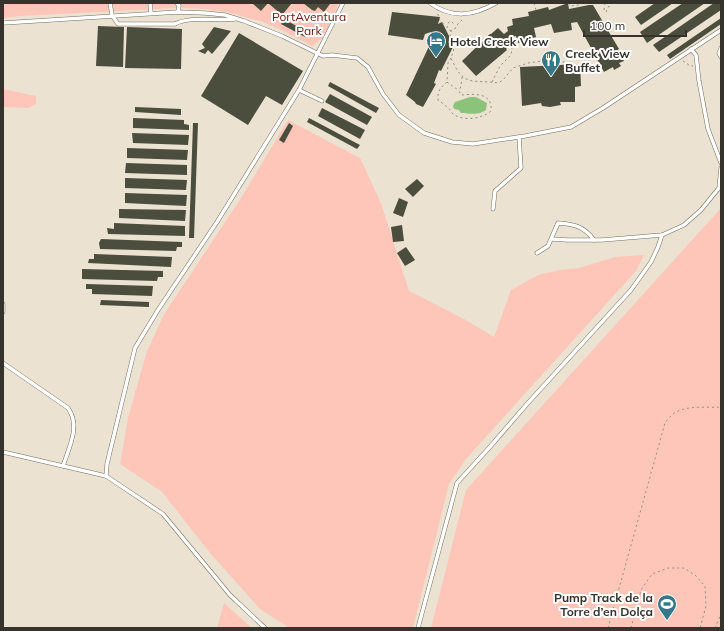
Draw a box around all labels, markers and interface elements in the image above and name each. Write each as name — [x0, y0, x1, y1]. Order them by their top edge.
park label: PortAventura Park — [272, 9, 346, 38]
scale bar — [584, 12, 686, 38]
text: 100 m — [590, 18, 625, 33]
hotel icon: Hotel Creek View — [425, 30, 447, 58]
place label: Hotel Creek View — [450, 34, 549, 49]
place label: Creek View Buffet — [565, 46, 630, 75]
restaurant icon: Creek View Buffet — [540, 49, 562, 77]
place label: Pump Track de la Torre d’en Dolça — [554, 590, 653, 619]
sports icon: Pump Track de la Torre d’en Dolça — [656, 593, 678, 621]

